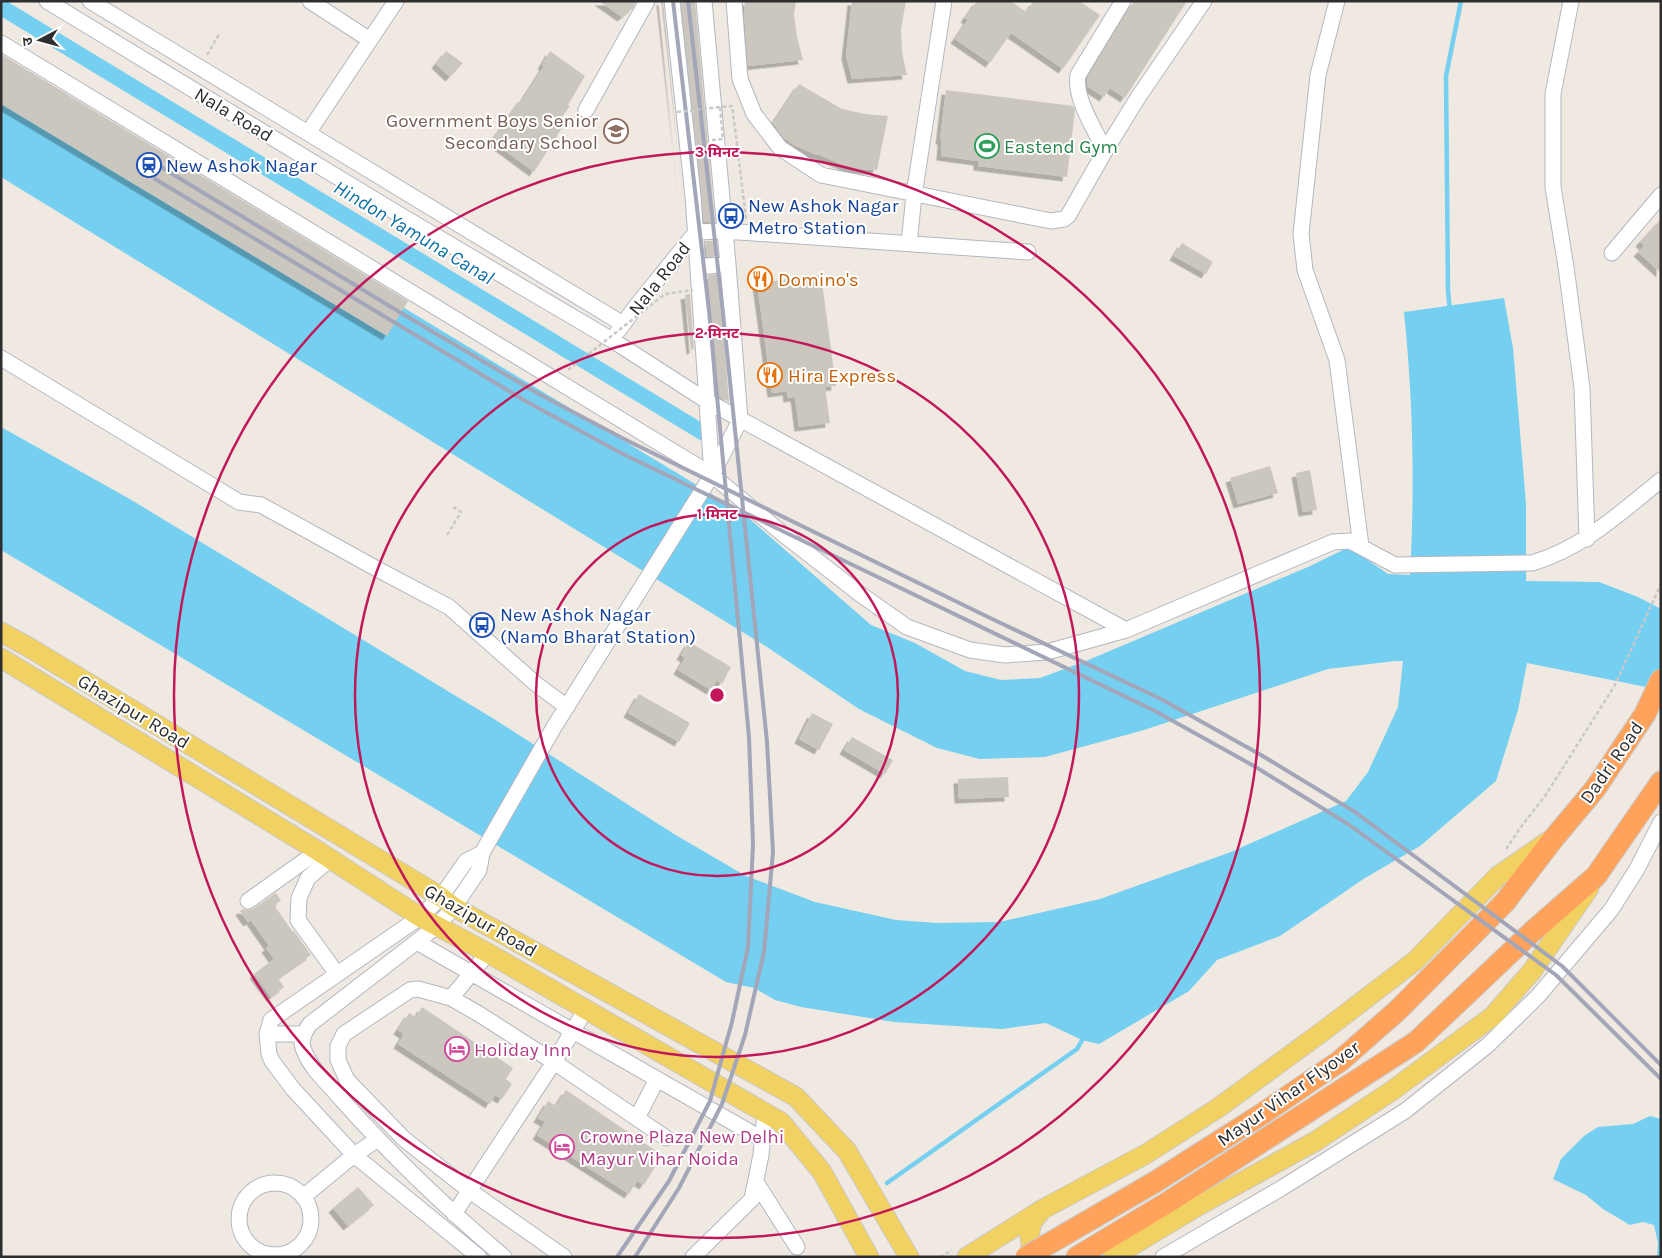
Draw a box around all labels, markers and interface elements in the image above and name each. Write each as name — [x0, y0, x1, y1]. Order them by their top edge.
north arrow — [15, 15, 65, 65]
text: उ — [19, 36, 36, 46]
street label: Nala Road — [190, 83, 277, 147]
place label: Government Boys Senior Secondary School — [386, 110, 598, 154]
school or university icon: Government Boys Senior Secondary School — [603, 118, 629, 144]
sports icon: Eastend Gym — [974, 133, 1000, 159]
place label: Eastend Gym — [1004, 136, 1118, 158]
text: 3 मिनट — [695, 143, 740, 161]
station icon: New Ashok Nagar — [136, 152, 162, 178]
place label: New Ashok Nagar — [166, 155, 317, 177]
water label: Hindon Yamuna Canal — [329, 175, 498, 289]
place label: New Ashok Nagar Metro Station — [748, 195, 899, 239]
bus stop icon: New Ashok Nagar Metro Station — [718, 203, 744, 229]
street label: Nala Road — [624, 237, 695, 320]
restaurant icon: Domino's — [747, 266, 773, 292]
place label: Domino's — [778, 269, 859, 291]
text: 2 मिनट — [695, 324, 740, 342]
restaurant icon: Hira Express — [757, 362, 783, 388]
place label: Hira Express — [788, 365, 896, 387]
text: 1 मिनट — [697, 505, 738, 523]
place label: New Ashok Nagar (Namo Bharat Station) — [500, 604, 696, 648]
bus stop icon: New Ashok Nagar (Namo Bharat Station) — [469, 612, 495, 638]
street label: Ghazipur Road — [74, 670, 193, 754]
centre of rings — [708, 686, 726, 704]
street label: Dadri Road — [1576, 717, 1648, 808]
street label: Ghazipur Road — [420, 880, 541, 962]
hotel icon: Holiday Inn — [444, 1036, 470, 1062]
street label: Mayur Vihar Flyover — [1213, 1036, 1364, 1151]
place label: Holiday Inn — [474, 1039, 571, 1061]
place label: Crowne Plaza New Delhi Mayur Vihar Noida — [580, 1126, 784, 1170]
hotel icon: Crowne Plaza New Delhi Mayur Vihar Noida — [549, 1134, 575, 1160]

